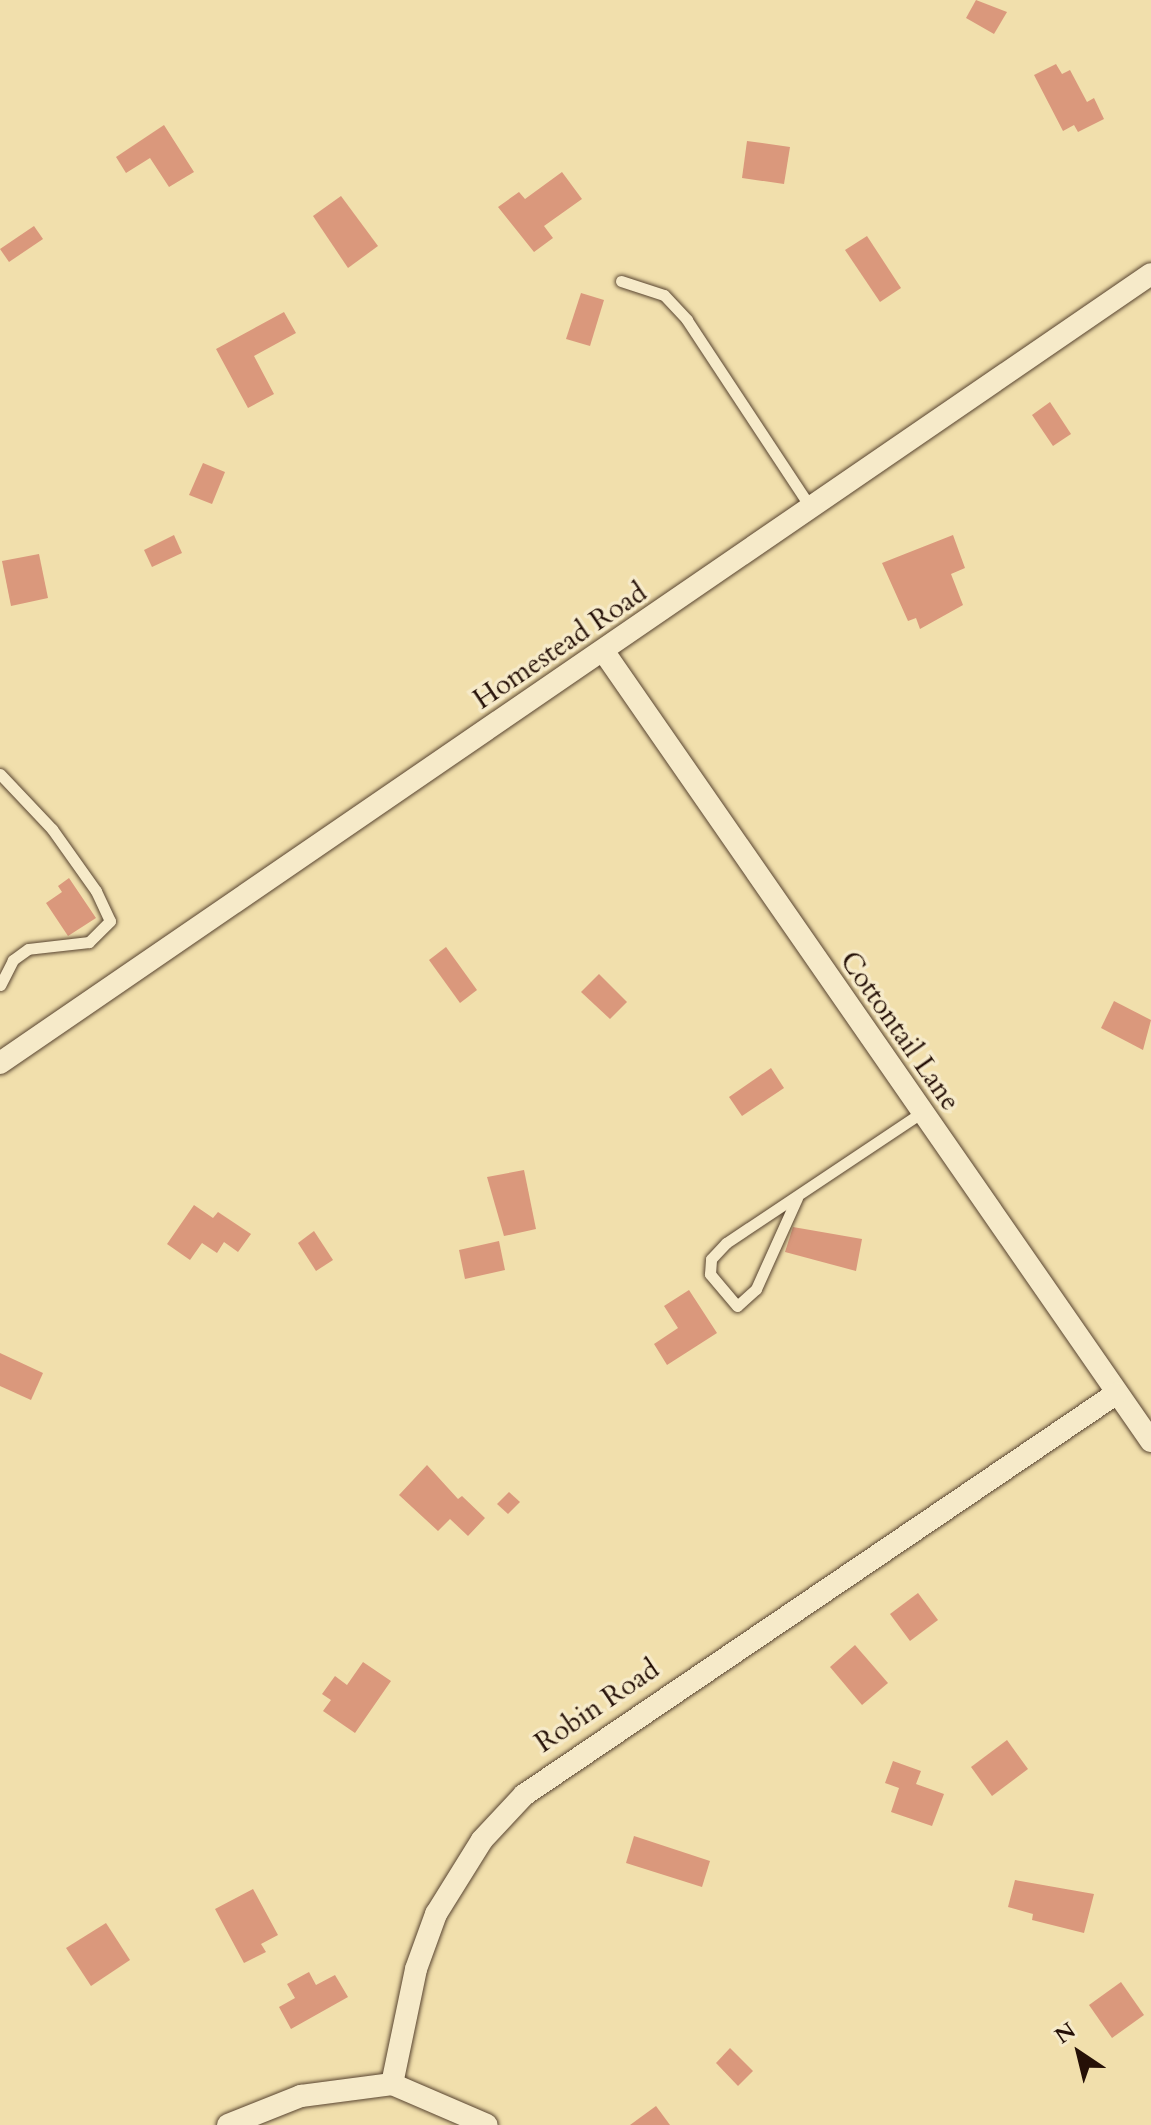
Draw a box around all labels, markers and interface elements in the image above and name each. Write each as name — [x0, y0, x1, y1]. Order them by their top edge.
street label: Homestead Road — [467, 576, 653, 716]
street label: Cottontail Lane — [833, 945, 967, 1117]
street label: Robin Road — [529, 1652, 665, 1760]
north arrow — [1039, 2013, 1119, 2093]
text: N — [1049, 2016, 1082, 2051]

